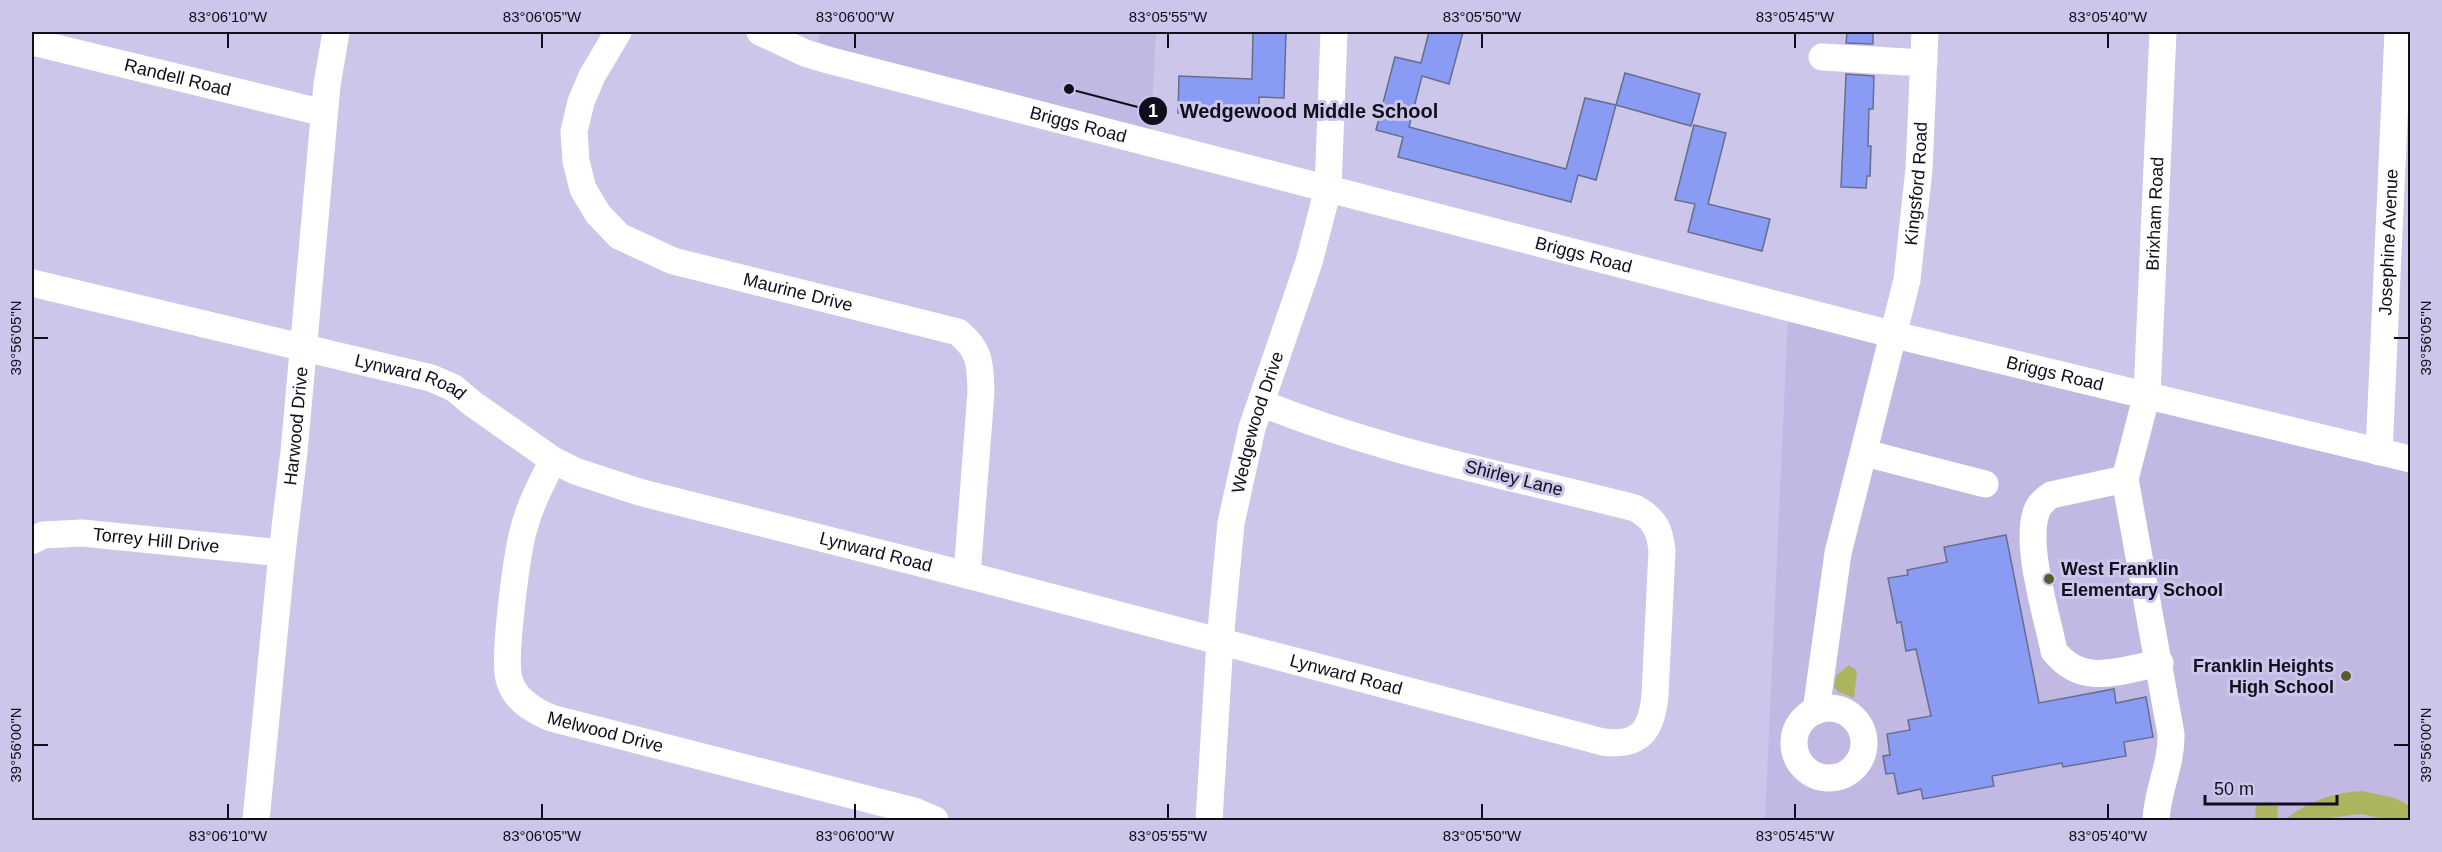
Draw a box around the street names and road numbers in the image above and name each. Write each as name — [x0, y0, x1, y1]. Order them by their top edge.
street label: Randell Road — [122, 55, 233, 100]
street label: Briggs Road — [1028, 102, 1129, 147]
street label: Kingsford Road — [1901, 121, 1931, 246]
street label: Brixham Road — [2142, 156, 2167, 271]
street label: Josephine Avenue — [2375, 168, 2402, 316]
street label: Briggs Road — [1533, 233, 1634, 277]
street label: Maurine Drive — [741, 269, 855, 315]
street label: Wedgewood Drive — [1228, 349, 1288, 495]
street label: Lynward Road — [353, 350, 470, 404]
street label: Briggs Road — [2004, 352, 2105, 395]
street label: Harwood Drive — [280, 366, 312, 486]
street label: Shirley Lane — [1463, 456, 1565, 500]
street label: Torrey Hill Drive — [92, 524, 220, 557]
street label: Lynward Road — [817, 528, 934, 576]
street label: Lynward Road — [1288, 650, 1405, 699]
street label: Melwood Drive — [545, 707, 666, 756]

